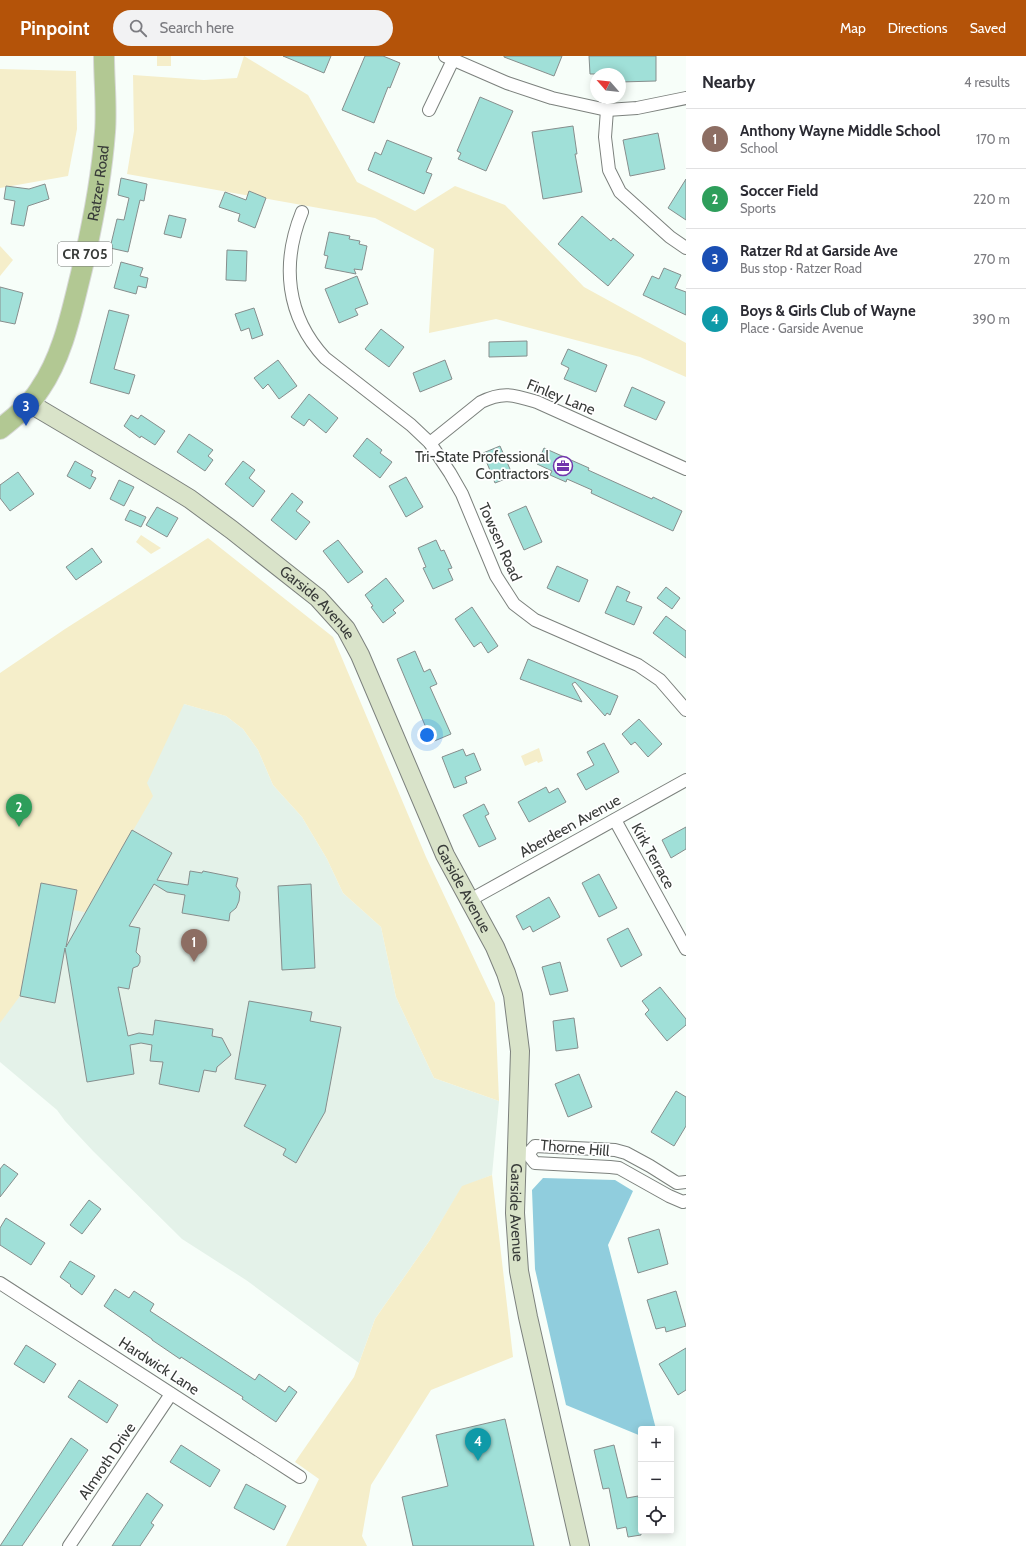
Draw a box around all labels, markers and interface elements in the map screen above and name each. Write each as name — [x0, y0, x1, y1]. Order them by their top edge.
search box — [113, 10, 393, 46]
text: Pinpoint — [20, 17, 89, 40]
icon: search — [127, 17, 149, 39]
text: Search here — [159, 19, 234, 37]
text: Map — [840, 19, 866, 37]
text: Directions — [888, 19, 948, 37]
text: Saved — [970, 19, 1006, 37]
north arrow — [590, 68, 626, 104]
text: Nearby — [702, 72, 755, 92]
text: 4 results — [964, 74, 1010, 90]
text: Anthony Wayne Middle School — [740, 122, 940, 140]
text: 1 — [713, 131, 717, 147]
text: 170 m — [976, 131, 1010, 147]
text: School — [740, 140, 778, 156]
street label: Ratzer Road — [84, 145, 113, 223]
text: Soccer Field — [740, 182, 818, 200]
text: 2 — [712, 191, 718, 207]
text: 220 m — [973, 191, 1010, 207]
text: Sports — [740, 200, 776, 216]
road number: CR 705 — [58, 242, 112, 266]
text: Ratzer Rd at Garside Ave — [740, 242, 898, 260]
text: 3 — [711, 251, 719, 267]
text: 270 m — [973, 251, 1010, 267]
text: Bus stop · Ratzer Road — [740, 260, 862, 276]
text: Boys & Girls Club of Wayne — [740, 302, 916, 320]
text: 4 — [711, 311, 719, 327]
text: 390 m — [972, 311, 1010, 327]
text: Place · Garside Avenue — [740, 320, 863, 336]
street label: Finley Lane — [524, 375, 598, 419]
pin: 3 — [13, 393, 39, 426]
place label: Tri-State Professional Contractors — [415, 448, 549, 483]
office icon: Tri-State Professional Contractors — [552, 455, 574, 477]
street label: Towsen Road — [475, 500, 525, 584]
street label: Garside Avenue — [276, 562, 359, 642]
your location — [417, 725, 437, 745]
street label: Aberdeen Avenue — [516, 791, 624, 861]
pin: 2 — [6, 794, 32, 827]
street label: Kirk Terrace — [628, 820, 679, 892]
street label: Garside Avenue — [432, 841, 495, 936]
pin: 1 — [181, 929, 207, 962]
street label: Thorne Hill — [540, 1136, 611, 1160]
street label: Garside Avenue — [506, 1163, 527, 1263]
street label: Hardwick Lane — [115, 1333, 203, 1399]
street label: Almroth Drive — [75, 1419, 139, 1503]
map controls — [638, 1426, 674, 1534]
button: + — [638, 1426, 674, 1462]
pin: 4 — [465, 1428, 491, 1461]
button: − — [638, 1462, 674, 1498]
button: locate — [638, 1498, 674, 1534]

